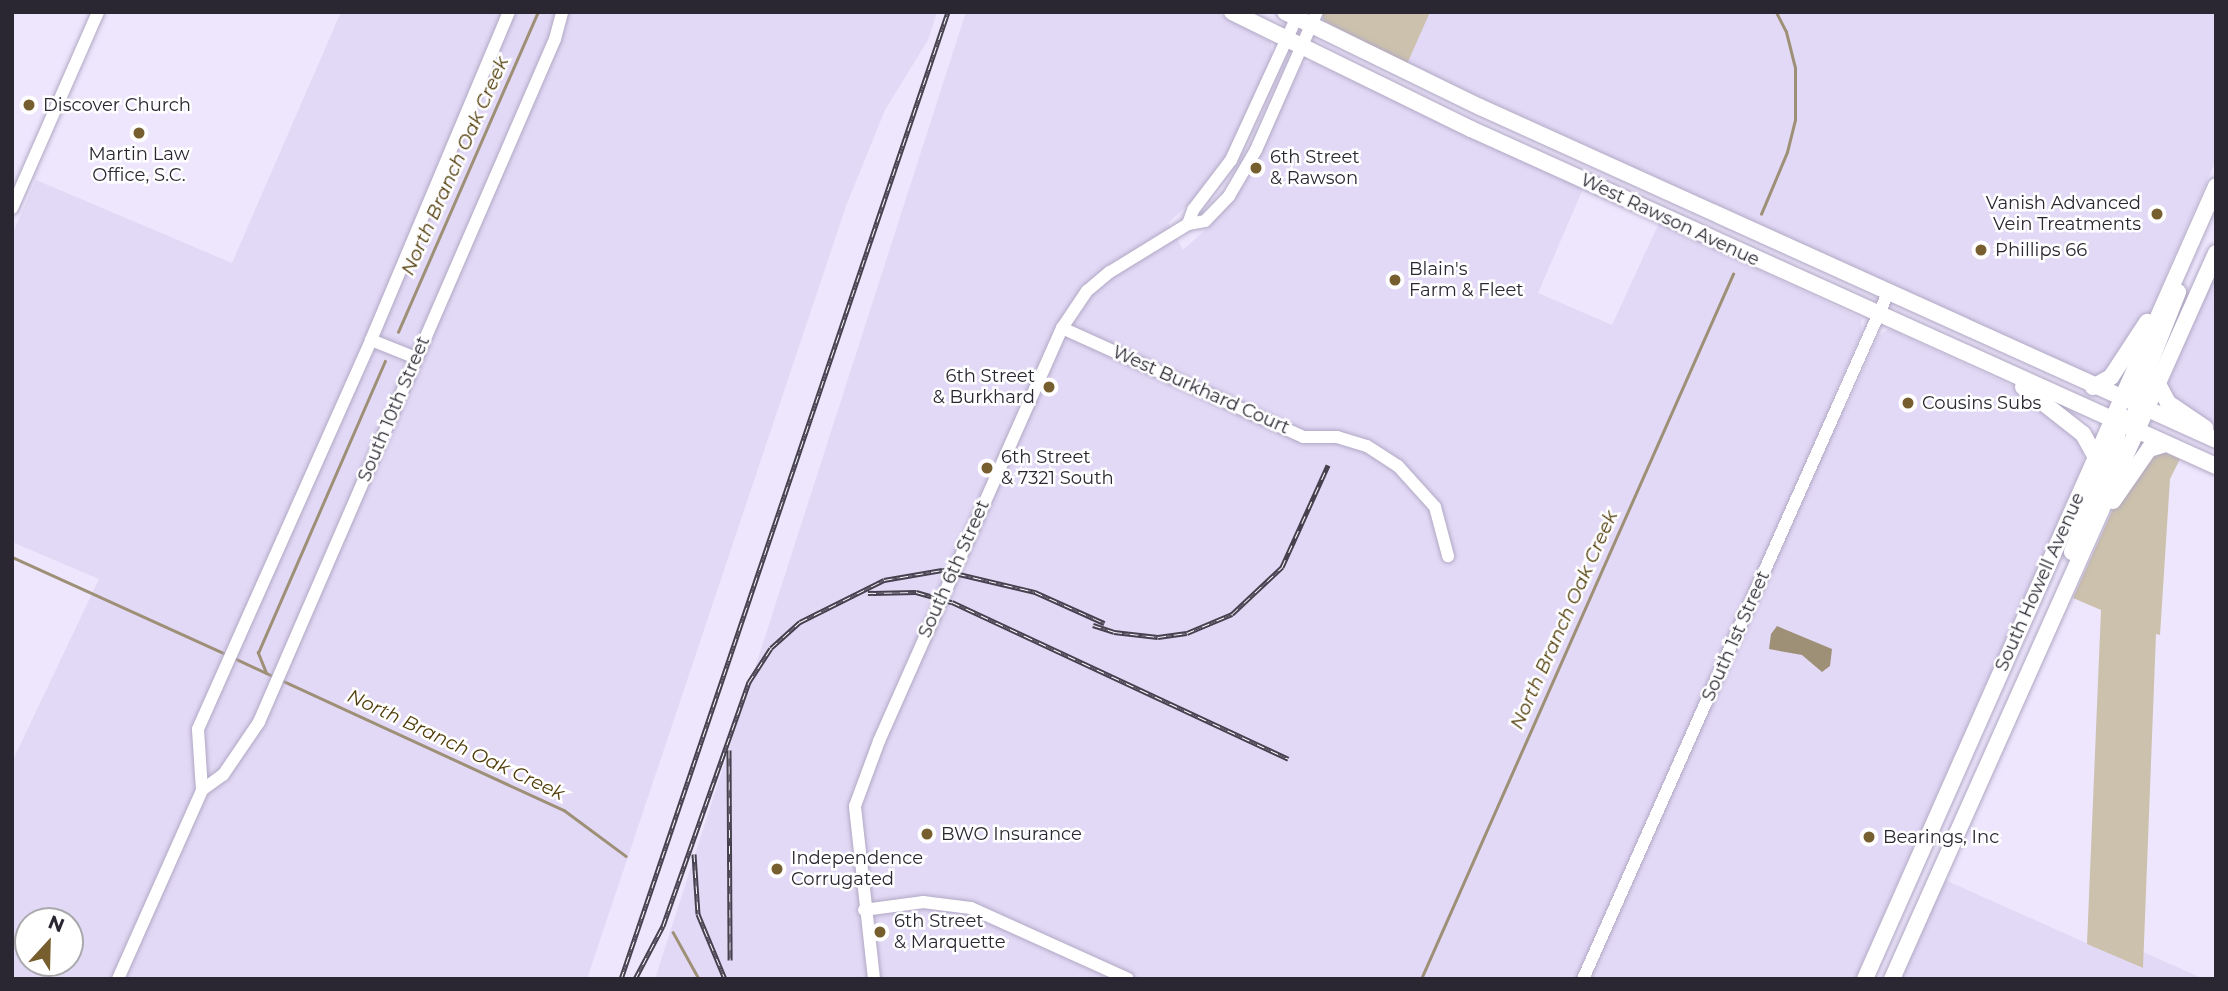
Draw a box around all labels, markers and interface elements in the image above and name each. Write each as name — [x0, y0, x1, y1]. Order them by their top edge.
water label: North Branch Oak Creek — [396, 53, 514, 279]
place label: Discover Church — [43, 94, 191, 116]
marker: Discover Church — [21, 97, 37, 113]
marker: Martin Law Office, S.C. — [131, 125, 147, 141]
place label: Martin Law Office, S.C. — [88, 144, 190, 186]
place label: 6th Street & Rawson — [1270, 147, 1360, 190]
marker: 6th Street & Rawson — [1248, 160, 1264, 176]
street label: West Rawson Avenue — [1577, 169, 1763, 271]
place label: Vanish Advanced Vein Treatments — [1986, 193, 2141, 235]
marker: Vanish Advanced Vein Treatments — [2147, 204, 2167, 224]
place label: Phillips 66 — [1995, 239, 2087, 261]
marker: Phillips 66 — [1973, 242, 1989, 258]
place label: Blain's Farm & Fleet — [1409, 259, 1524, 302]
marker: Blain's Farm & Fleet — [1387, 272, 1403, 288]
street label: South 10th Street — [354, 333, 434, 485]
street label: West Burkhard Court — [1109, 341, 1293, 439]
place label: 6th Street & Burkhard — [933, 366, 1035, 408]
marker: 6th Street & Burkhard — [1041, 379, 1057, 395]
place label: Cousins Subs — [1922, 392, 2041, 414]
marker: Cousins Subs — [1900, 395, 1916, 411]
place label: 6th Street & 7321 South — [1001, 447, 1114, 490]
marker: 6th Street & 7321 South — [979, 460, 995, 476]
street label: South Howell Avenue — [1991, 489, 2089, 675]
street label: South 6th Street — [914, 497, 994, 641]
water label: North Branch Oak Creek — [1505, 507, 1623, 733]
street label: South 1st Street — [1698, 567, 1774, 705]
water label: North Branch Oak Creek — [344, 685, 568, 805]
place label: BWO Insurance — [941, 823, 1082, 845]
marker: BWO Insurance — [919, 826, 935, 842]
place label: Bearings, Inc — [1883, 826, 1999, 848]
marker: Bearings, Inc — [1861, 829, 1877, 845]
place label: Independence Corrugated — [791, 848, 923, 890]
marker: Independence Corrugated — [769, 861, 785, 877]
north arrow — [14, 907, 84, 977]
text: N — [45, 910, 68, 937]
place label: 6th Street & Marquette — [894, 911, 1006, 954]
marker: 6th Street & Marquette — [872, 924, 888, 940]

